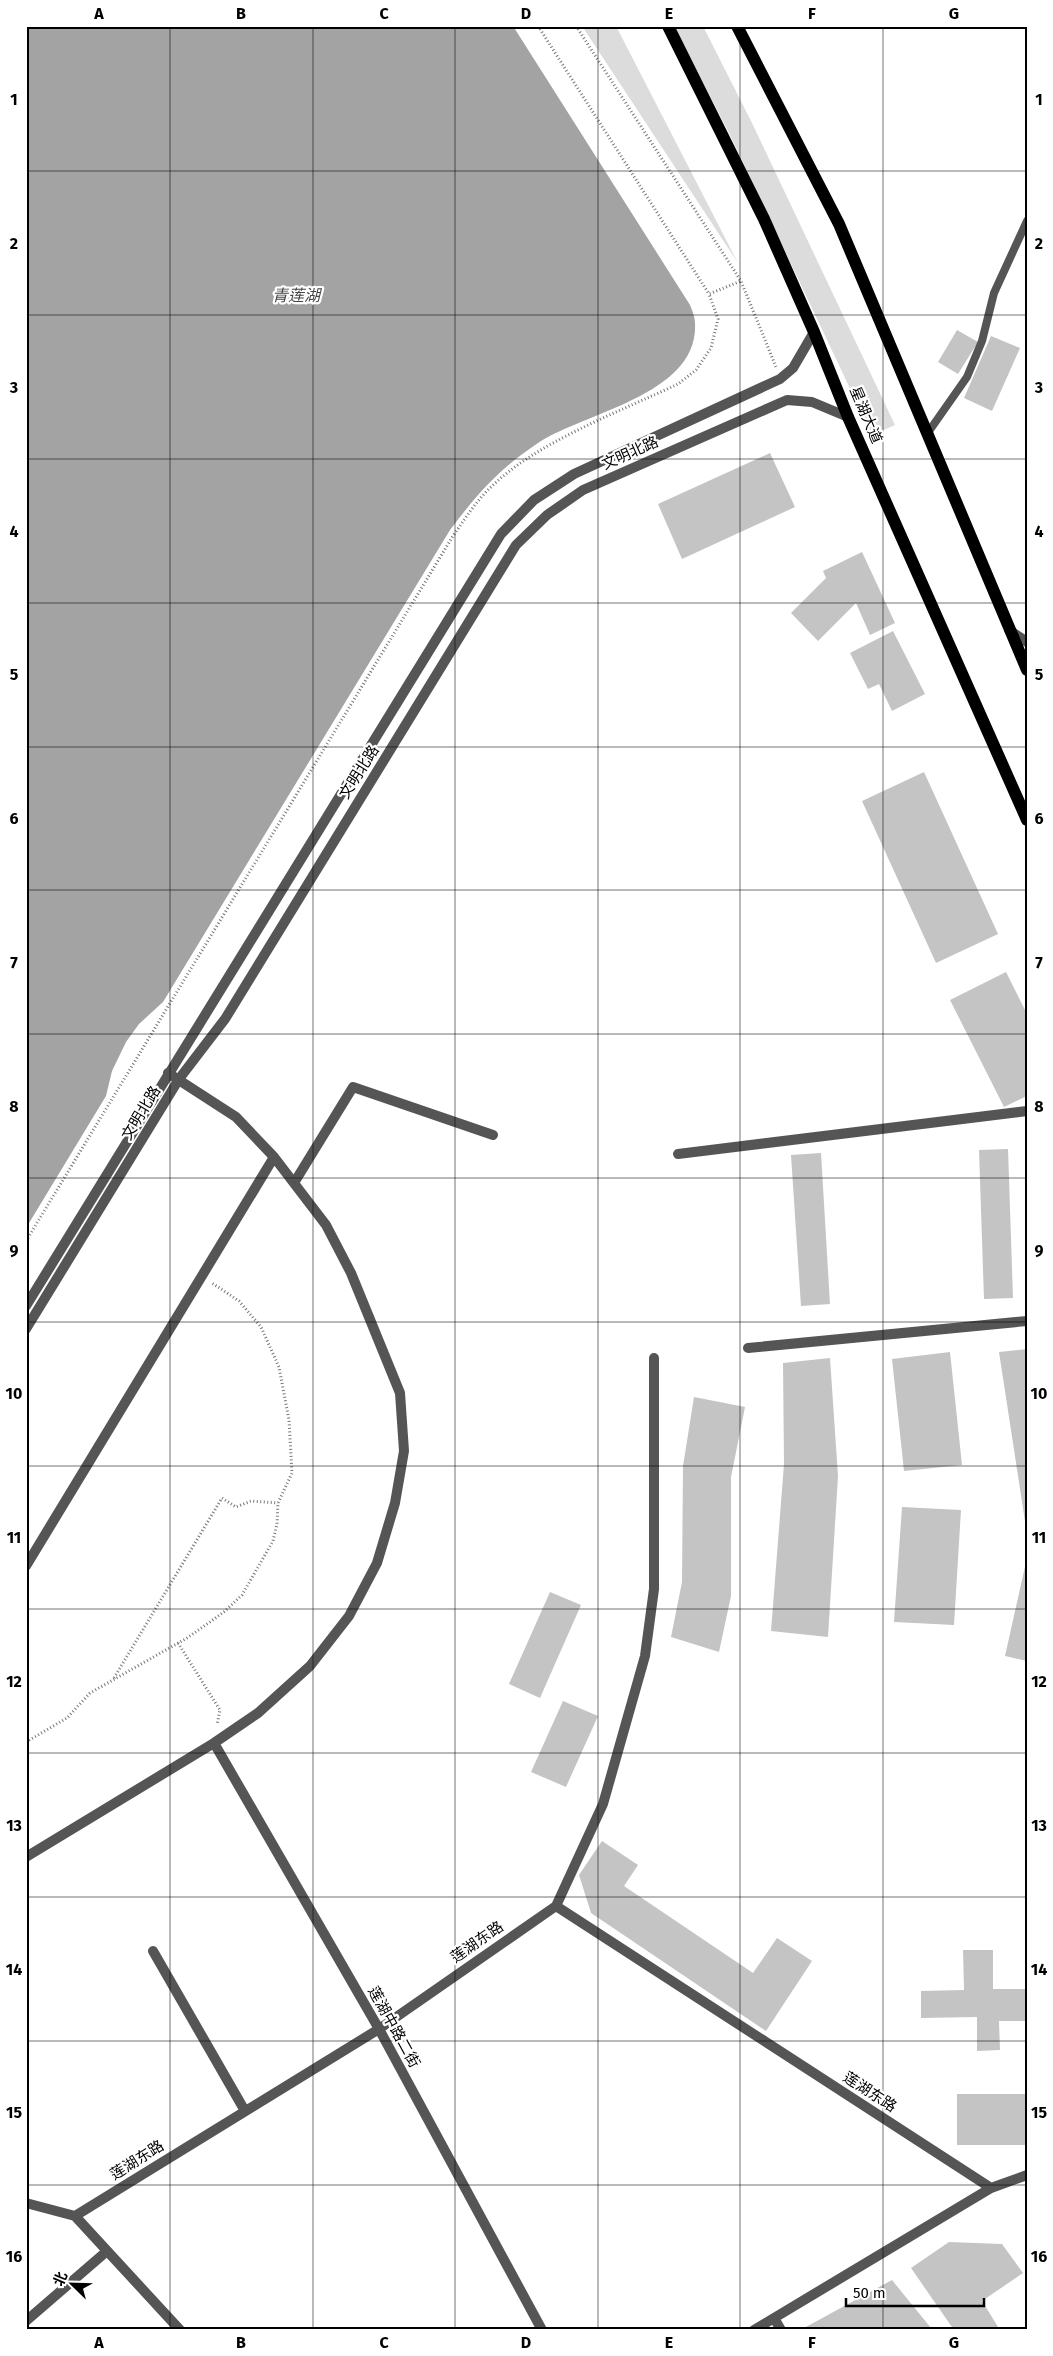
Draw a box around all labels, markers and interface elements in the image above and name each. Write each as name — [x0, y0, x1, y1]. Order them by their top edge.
text: A — [93, 4, 104, 23]
text: B — [236, 4, 246, 23]
text: C — [379, 4, 389, 23]
text: D — [521, 4, 531, 23]
text: E — [665, 4, 673, 23]
text: F — [808, 4, 816, 23]
text: G — [949, 4, 959, 23]
text: 1 — [10, 90, 18, 109]
text: 1 — [1035, 90, 1043, 109]
text: 2 — [10, 234, 18, 253]
text: 2 — [1035, 234, 1043, 253]
water label: 青莲湖 — [272, 286, 323, 305]
text: 3 — [9, 378, 18, 397]
text: 3 — [1034, 378, 1043, 397]
street label: 星湖大道 — [846, 384, 886, 446]
street label: 文明北路 — [599, 433, 661, 473]
text: 4 — [9, 522, 19, 541]
text: 4 — [1034, 522, 1044, 541]
text: 5 — [10, 665, 19, 684]
text: 5 — [1035, 665, 1044, 684]
street label: 文明北路 — [335, 742, 383, 802]
text: 6 — [9, 809, 19, 828]
text: 6 — [1034, 809, 1044, 828]
text: 7 — [10, 953, 18, 972]
text: 7 — [1035, 953, 1043, 972]
street label: 文明北路 — [118, 1083, 164, 1143]
text: 8 — [9, 1097, 19, 1116]
text: 8 — [1034, 1097, 1044, 1116]
text: 9 — [10, 1241, 19, 1260]
text: 9 — [1035, 1241, 1044, 1260]
text: 10 — [6, 1384, 22, 1403]
text: 10 — [1031, 1384, 1047, 1403]
text: 11 — [7, 1528, 21, 1547]
text: 11 — [1032, 1528, 1046, 1547]
text: 12 — [6, 1672, 22, 1691]
text: 12 — [1031, 1672, 1047, 1691]
text: 13 — [6, 1816, 22, 1835]
text: 13 — [1031, 1816, 1047, 1835]
street label: 莲湖东路 — [447, 1917, 507, 1967]
text: 14 — [6, 1960, 22, 1979]
text: 14 — [1031, 1960, 1047, 1979]
street label: 莲湖中路二街 — [364, 1983, 424, 2071]
street label: 莲湖东路 — [840, 2068, 900, 2116]
text: 15 — [6, 2103, 22, 2122]
text: 15 — [1031, 2103, 1047, 2122]
street label: 莲湖东路 — [107, 2136, 167, 2184]
text: 16 — [6, 2247, 22, 2266]
text: 16 — [1031, 2247, 1047, 2266]
north arrow — [48, 2258, 98, 2308]
text: 北 — [50, 2269, 71, 2289]
scale bar — [846, 2276, 983, 2308]
text: 50 m — [853, 2284, 886, 2302]
text: A — [93, 2333, 104, 2352]
text: B — [236, 2333, 246, 2352]
text: C — [379, 2333, 389, 2352]
text: D — [521, 2333, 531, 2352]
text: E — [665, 2333, 673, 2352]
text: F — [808, 2333, 816, 2352]
text: G — [949, 2333, 959, 2352]

